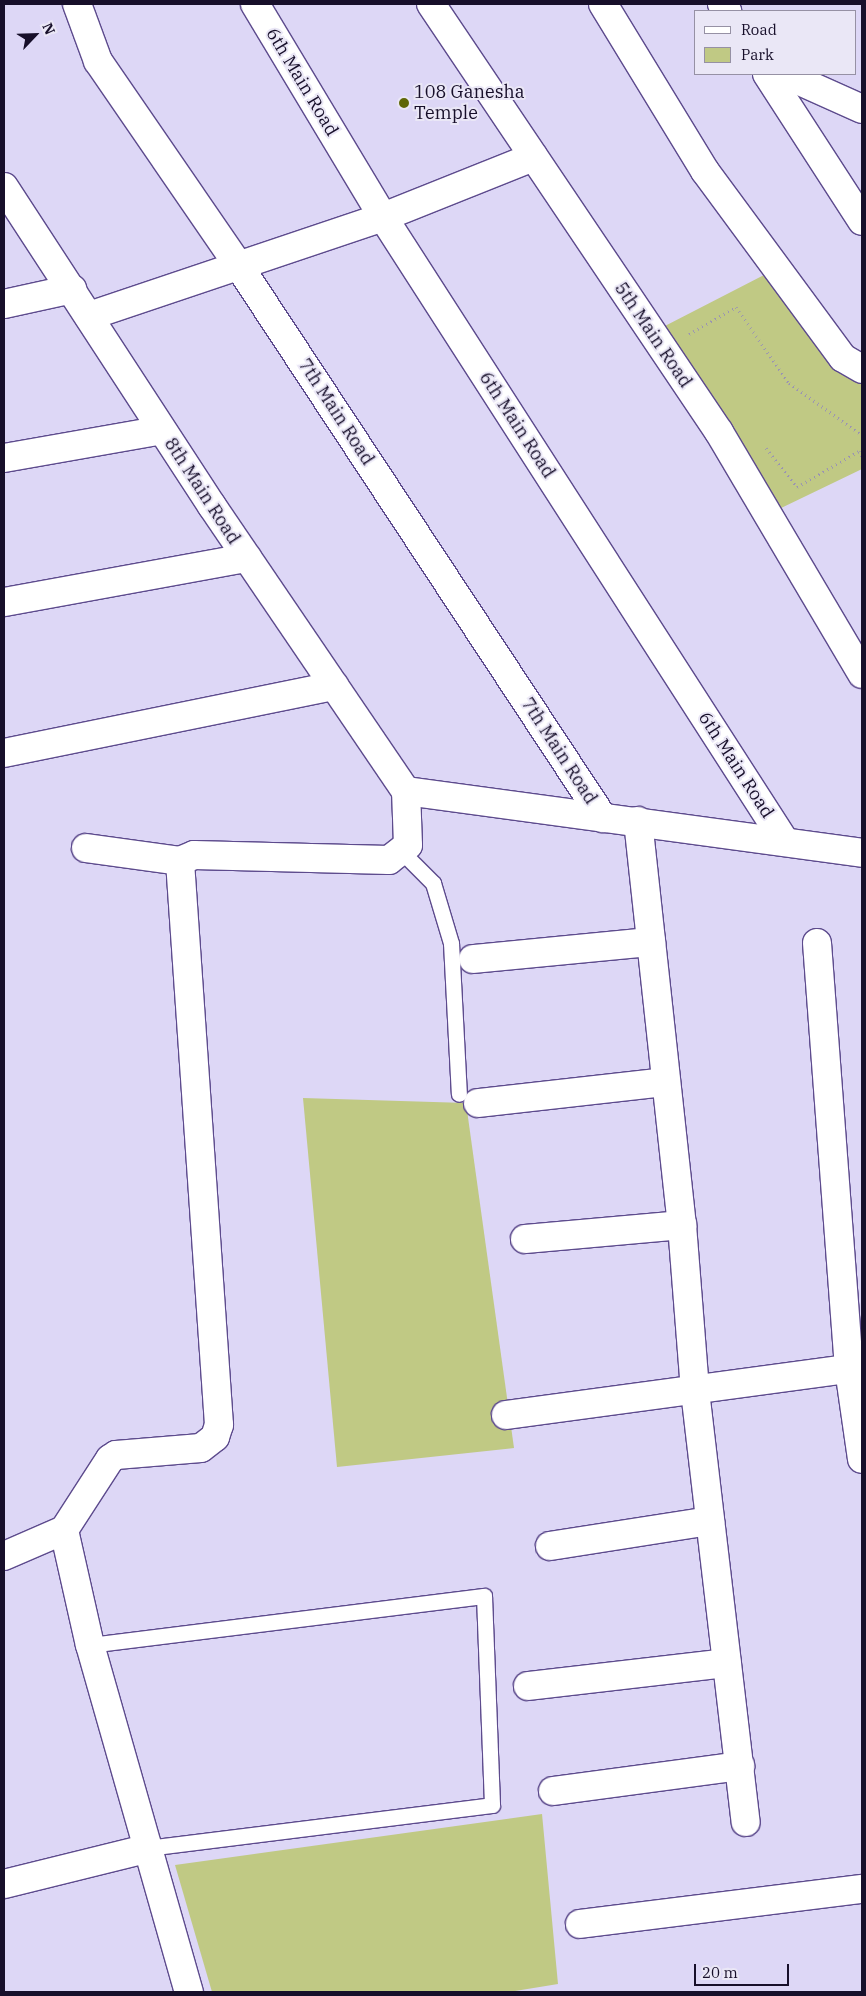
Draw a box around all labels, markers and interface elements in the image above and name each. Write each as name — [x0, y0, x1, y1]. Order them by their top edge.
north arrow — [10, 10, 60, 60]
legend — [694, 10, 856, 75]
text: N — [38, 20, 59, 38]
text: Road — [741, 20, 777, 39]
street label: 6th Main Road — [261, 24, 343, 140]
text: Park — [741, 45, 774, 64]
place label: 108 Ganesha Temple — [414, 82, 525, 125]
marker: 108 Ganesha Temple — [398, 97, 410, 109]
street label: 5th Main Road — [610, 278, 696, 392]
street label: 7th Main Road — [294, 355, 378, 469]
street label: 6th Main Road — [475, 368, 559, 482]
street label: 8th Main Road — [160, 434, 244, 548]
street label: 7th Main Road — [517, 694, 601, 808]
street label: 6th Main Road — [694, 708, 778, 822]
scale bar — [696, 1954, 791, 1986]
text: 20 m — [702, 1963, 738, 1982]

